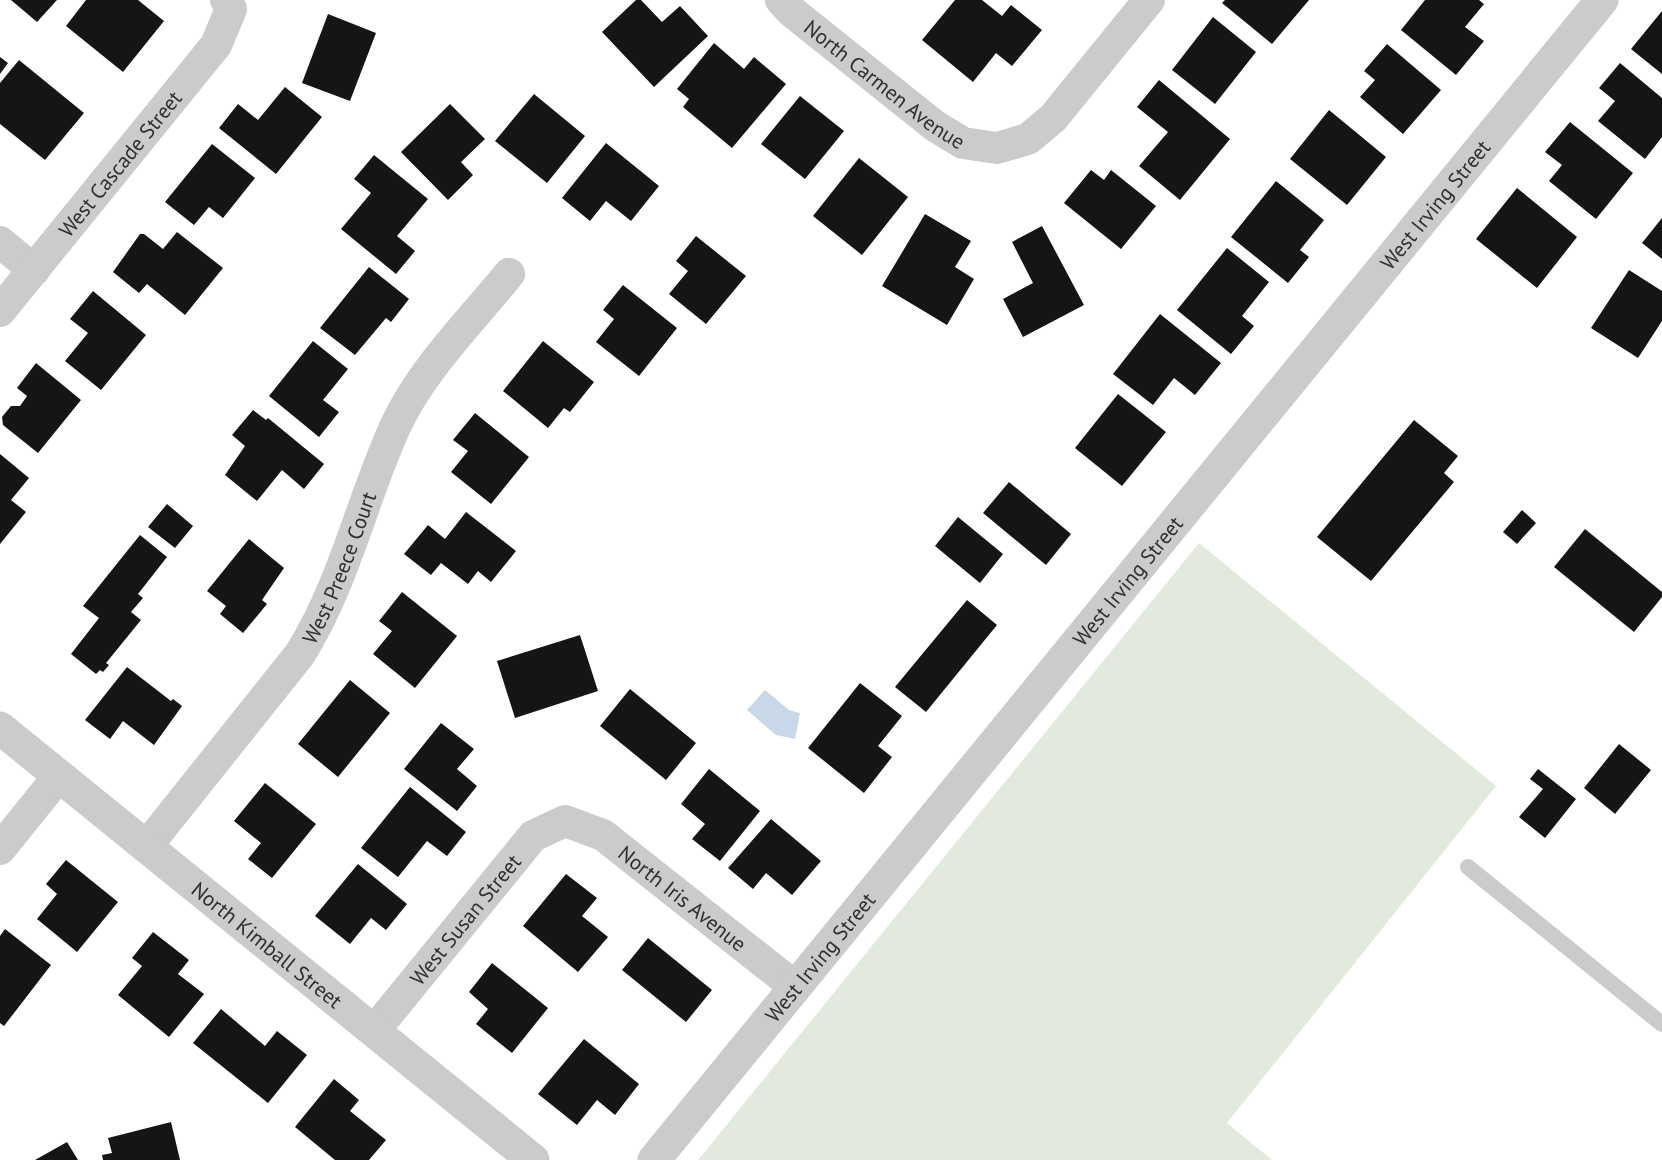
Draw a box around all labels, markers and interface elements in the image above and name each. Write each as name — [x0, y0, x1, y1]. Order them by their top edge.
street label: North Carmen Avenue — [799, 14, 970, 155]
street label: West Cascade Street — [52, 85, 187, 242]
street label: West Irving Street — [1374, 134, 1496, 275]
street label: West Preece Court — [296, 488, 382, 648]
street label: West Irving Street — [1066, 510, 1188, 651]
street label: North Iris Avenue — [613, 839, 752, 957]
street label: West Susan Street — [404, 848, 526, 990]
street label: North Kimball Street — [186, 875, 348, 1014]
street label: West Irving Street — [759, 887, 881, 1028]

